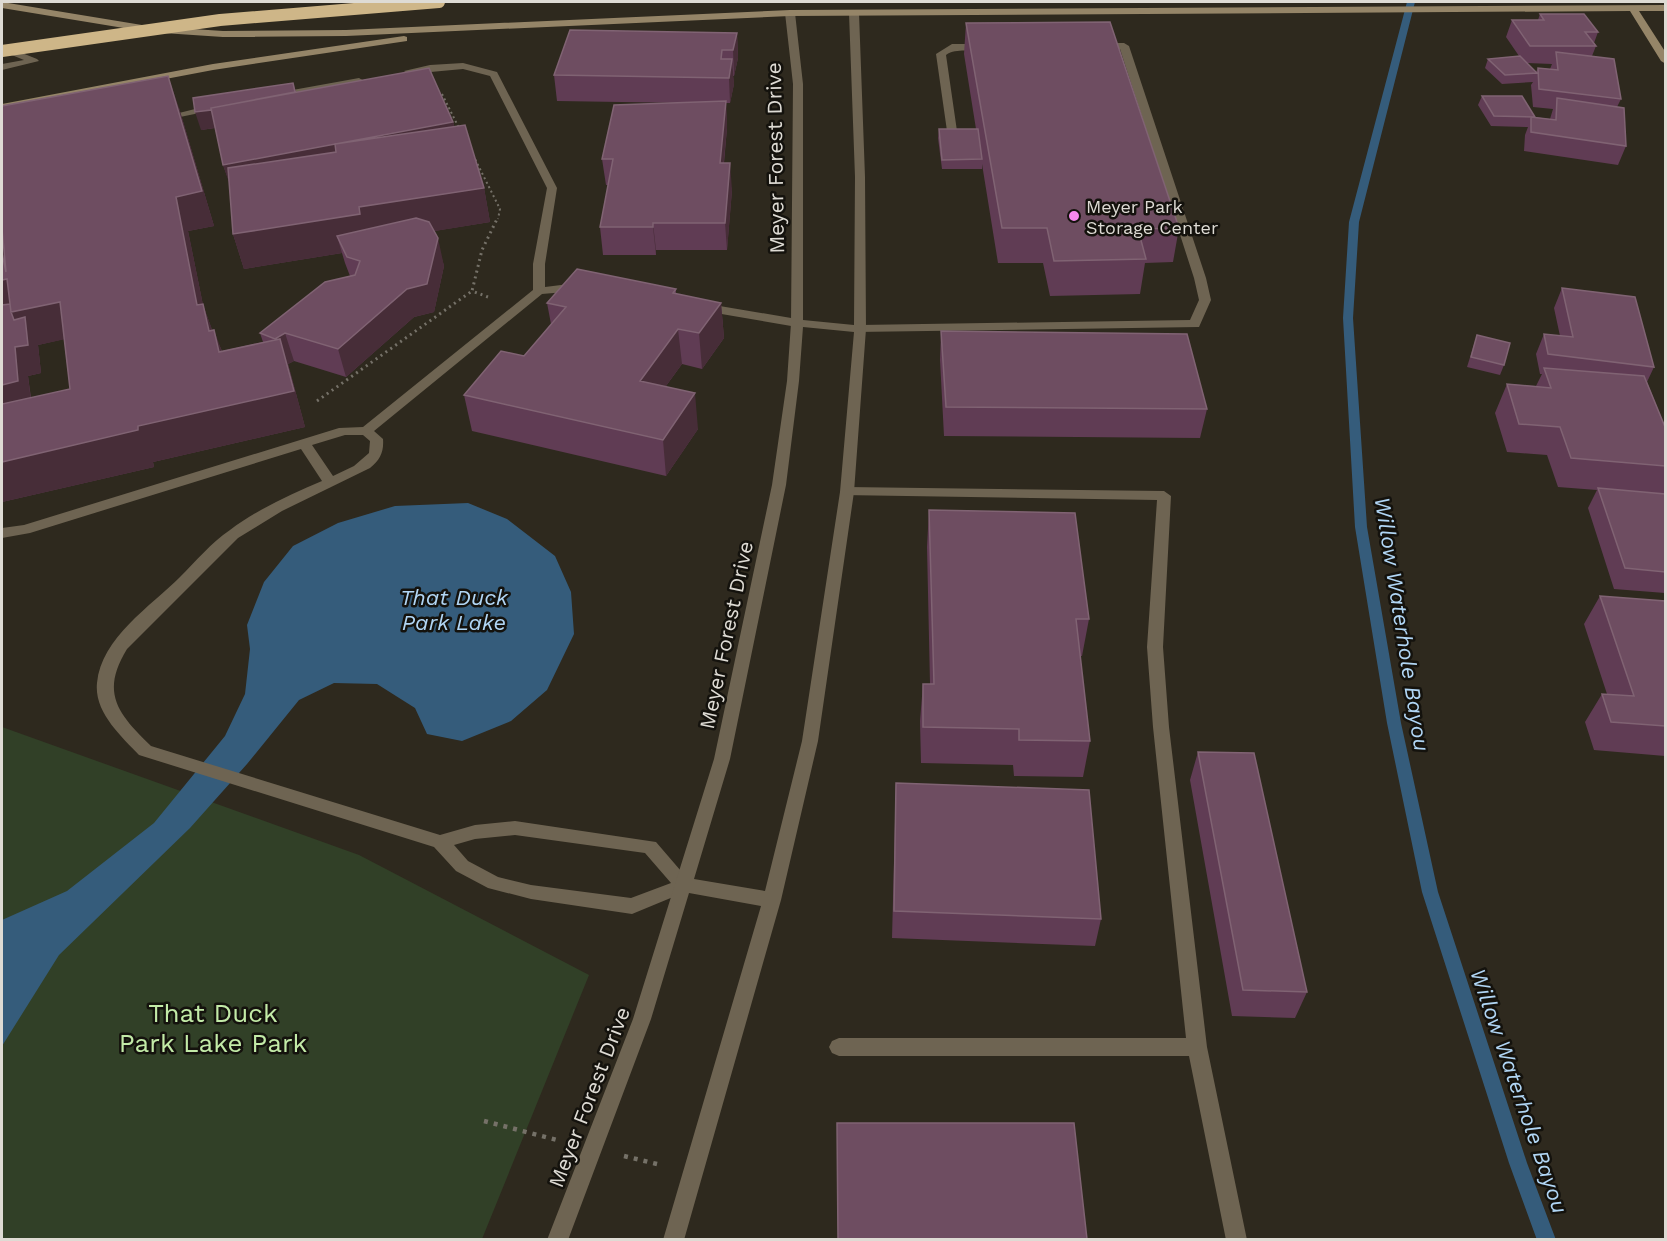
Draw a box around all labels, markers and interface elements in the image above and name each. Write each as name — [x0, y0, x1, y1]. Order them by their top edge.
street label: Meyer Forest Drive — [761, 62, 789, 254]
place label: Meyer Park Storage Center — [1086, 196, 1218, 238]
marker: Meyer Park Storage Center — [1067, 209, 1081, 223]
water label: Willow Waterhole Bayou — [1370, 495, 1434, 753]
street label: Meyer Forest Drive — [694, 539, 758, 731]
water label: That Duck Park Lake — [400, 585, 509, 635]
water label: Willow Waterhole Bayou — [1465, 965, 1573, 1217]
park label: That Duck Park Lake Park — [119, 998, 308, 1058]
street label: Meyer Forest Drive — [543, 1003, 635, 1191]

